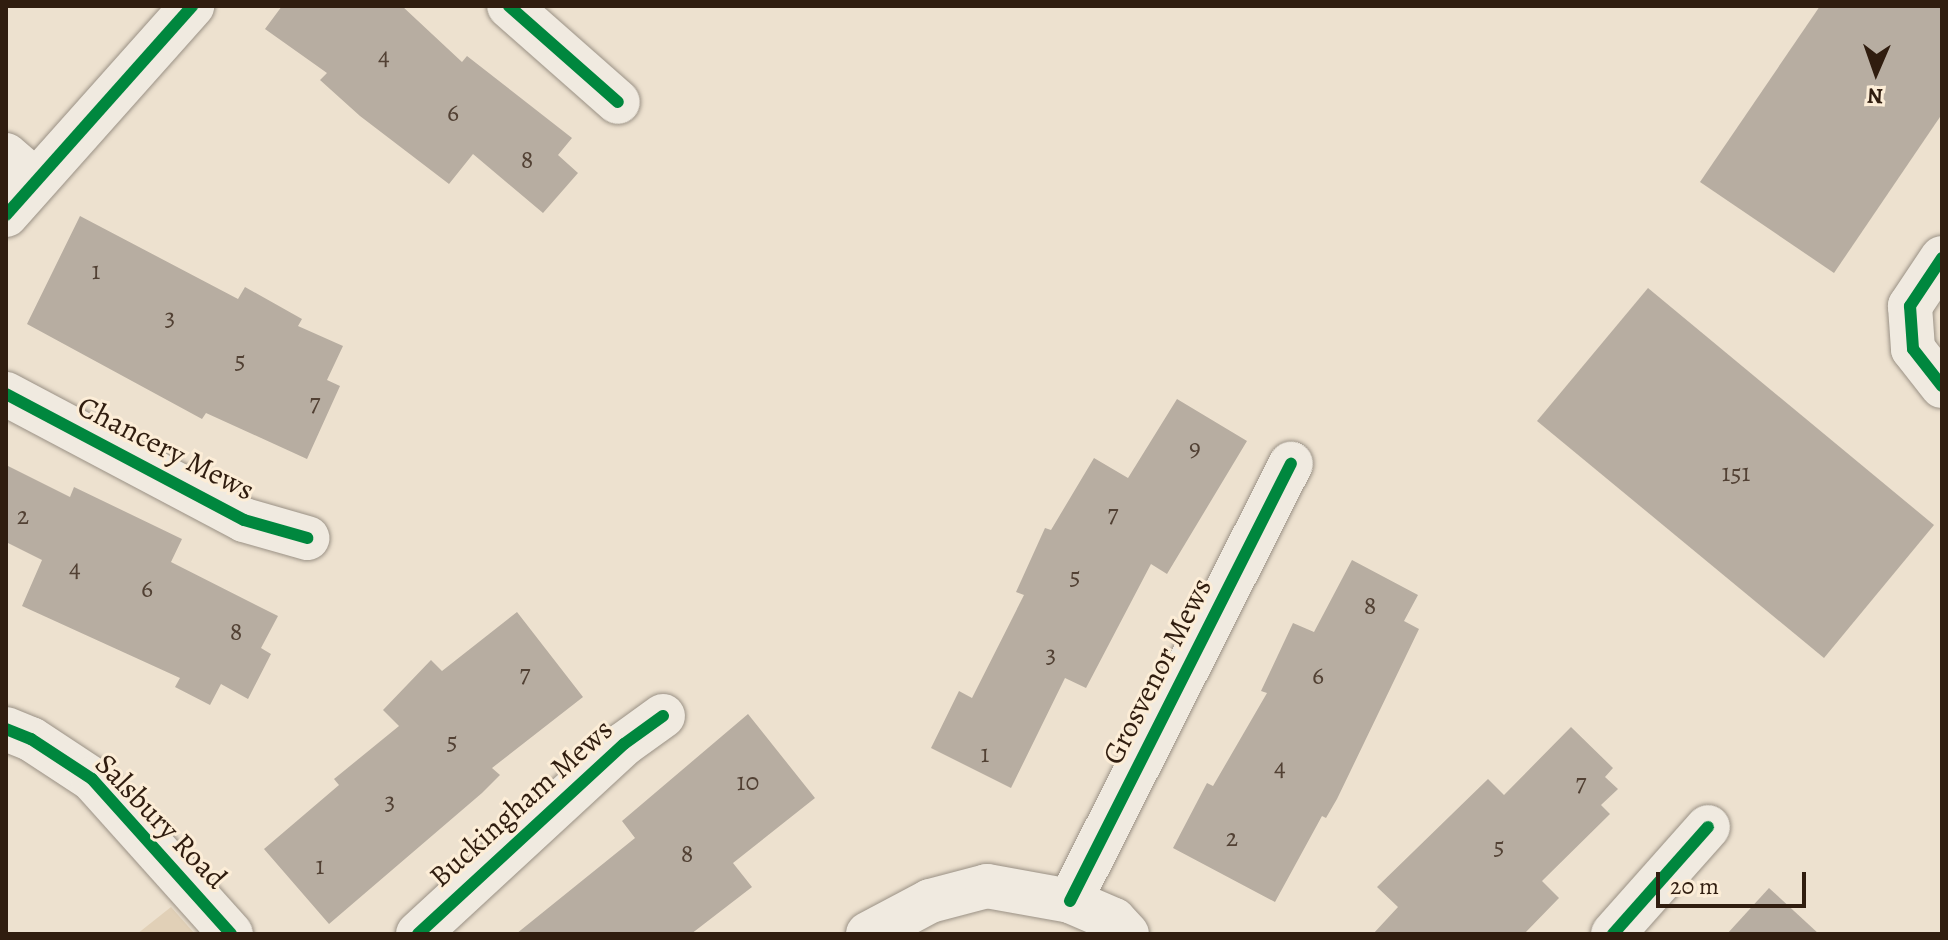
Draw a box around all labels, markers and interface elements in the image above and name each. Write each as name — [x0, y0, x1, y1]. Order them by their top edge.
north arrow — [1836, 32, 1916, 112]
house number: 4 — [378, 41, 390, 73]
text: N — [1867, 81, 1884, 111]
house number: 6 — [447, 97, 459, 129]
house number: 8 — [521, 144, 533, 176]
house number: 1 — [92, 255, 100, 287]
house number: 3 — [165, 301, 175, 333]
house number: 5 — [234, 344, 246, 376]
house number: 7 — [310, 387, 320, 419]
street label: Chancery Mews — [72, 388, 260, 508]
house number: 9 — [1189, 432, 1201, 464]
house number: 151 — [1722, 457, 1750, 489]
house number: 7 — [1108, 498, 1118, 530]
house number: 2 — [17, 500, 29, 532]
house number: 4 — [69, 553, 81, 585]
house number: 5 — [1069, 560, 1081, 592]
street label: Grosvenor Mews — [1095, 572, 1219, 770]
house number: 6 — [141, 573, 153, 605]
house number: 8 — [1364, 590, 1376, 622]
house number: 8 — [230, 616, 242, 648]
house number: 3 — [1046, 638, 1056, 670]
house number: 7 — [520, 658, 530, 690]
house number: 6 — [1312, 660, 1324, 692]
street label: Buckingham Mews — [422, 711, 620, 895]
house number: 5 — [446, 725, 458, 757]
house number: 1 — [981, 738, 989, 770]
street label: Salsbury Road — [88, 746, 234, 896]
house number: 4 — [1274, 752, 1286, 784]
house number: 10 — [737, 766, 759, 798]
house number: 7 — [1576, 767, 1586, 799]
house number: 3 — [385, 785, 395, 817]
house number: 2 — [1226, 822, 1238, 854]
house number: 5 — [1493, 830, 1505, 862]
house number: 8 — [681, 838, 693, 870]
house number: 1 — [316, 850, 324, 882]
scale bar — [1660, 856, 1810, 906]
text: 20 m — [1670, 870, 1719, 902]

